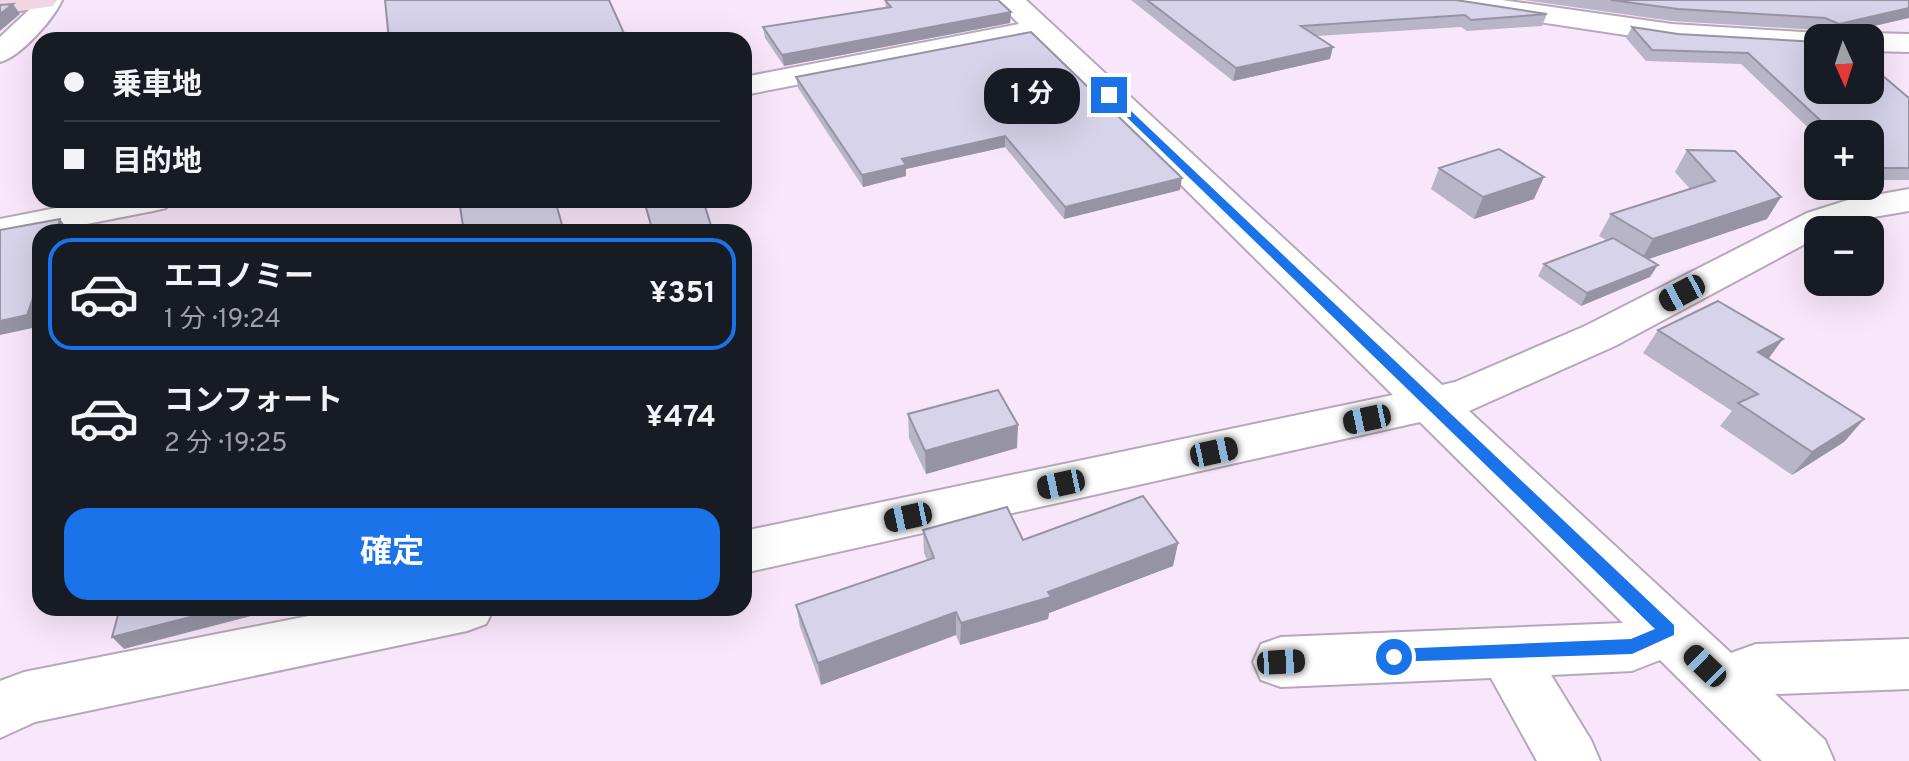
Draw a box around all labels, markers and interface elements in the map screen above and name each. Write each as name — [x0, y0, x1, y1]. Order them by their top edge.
north arrow — [1804, 24, 1884, 104]
map controls — [1804, 24, 1884, 296]
callout: 1 分 — [985, 67, 1081, 123]
text: 乗車地 — [112, 68, 202, 105]
route end — [1091, 77, 1127, 113]
text: 1 分 — [1011, 79, 1053, 112]
button: + — [1804, 120, 1884, 200]
text: 目的地 — [112, 145, 202, 182]
button: − — [1804, 216, 1884, 296]
icon: car — [68, 258, 140, 330]
text: エコノミー — [164, 260, 314, 297]
car — [1655, 271, 1709, 315]
text: ¥351 — [649, 276, 716, 313]
text: 1 分 · 19:24 — [164, 304, 281, 337]
icon: car — [68, 382, 140, 454]
text: コンフォート — [164, 384, 343, 421]
text: ¥474 — [646, 400, 716, 437]
car — [1341, 402, 1393, 436]
text: 2 分 · 19:25 — [164, 428, 287, 461]
car — [1188, 435, 1240, 469]
car — [1035, 467, 1087, 501]
car — [882, 500, 934, 534]
button: 確定 — [64, 508, 720, 600]
route start — [1376, 639, 1412, 675]
car — [1679, 641, 1731, 691]
car — [1256, 649, 1306, 675]

